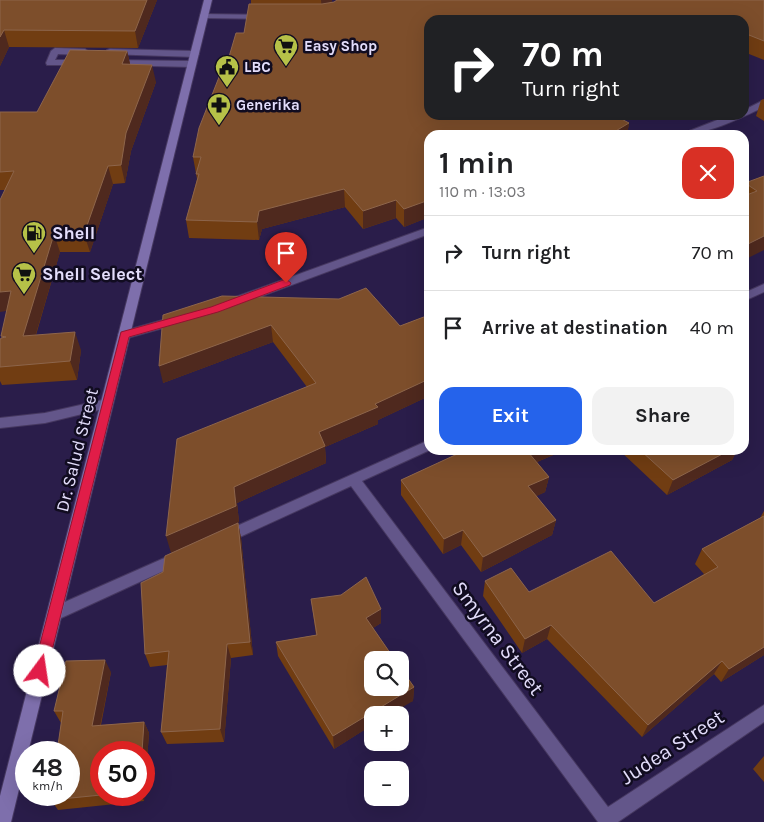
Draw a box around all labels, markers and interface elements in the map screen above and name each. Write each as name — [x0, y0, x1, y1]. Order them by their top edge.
supermarket icon: Easy Shop — [273, 33, 299, 67]
text: 70 m — [522, 34, 604, 75]
icon: right — [439, 35, 504, 100]
place label: Easy Shop — [304, 37, 377, 55]
public building icon: LBC — [214, 54, 240, 88]
place label: LBC — [244, 58, 271, 76]
text: Turn right — [522, 76, 620, 102]
pharmacy icon: Generika — [206, 92, 232, 126]
place label: Generika — [236, 96, 300, 114]
text: 1 min — [439, 145, 514, 181]
button: close — [682, 147, 734, 199]
text: 110 m · 13:03 — [439, 182, 526, 201]
fuel station icon: Shell — [21, 220, 47, 254]
place label: Shell — [52, 222, 95, 244]
pin — [265, 232, 307, 283]
icon: arrive — [272, 239, 300, 267]
icon: right — [439, 239, 467, 267]
text: Turn right — [482, 242, 571, 264]
text: 70 m — [692, 242, 734, 264]
supermarket icon: Shell Select — [11, 261, 37, 295]
place label: Shell Select — [42, 263, 142, 285]
icon: arrive — [439, 314, 467, 342]
text: Arrive at destination — [482, 317, 668, 339]
text: 40 m — [690, 317, 734, 339]
street label: Dr. Salud Street — [51, 386, 103, 514]
button: Exit — [439, 387, 582, 445]
button: Share — [592, 387, 734, 445]
street label: Smyrna Street — [447, 576, 549, 700]
position arrow — [13, 644, 65, 696]
map controls — [364, 651, 409, 806]
button: search — [364, 651, 409, 696]
street label: Judea Street — [616, 705, 728, 789]
button: + — [364, 706, 409, 751]
speed limit sign: 50 — [90, 741, 155, 806]
text: 48 — [32, 753, 63, 782]
button: − — [364, 761, 409, 806]
text: km/h — [32, 779, 63, 793]

